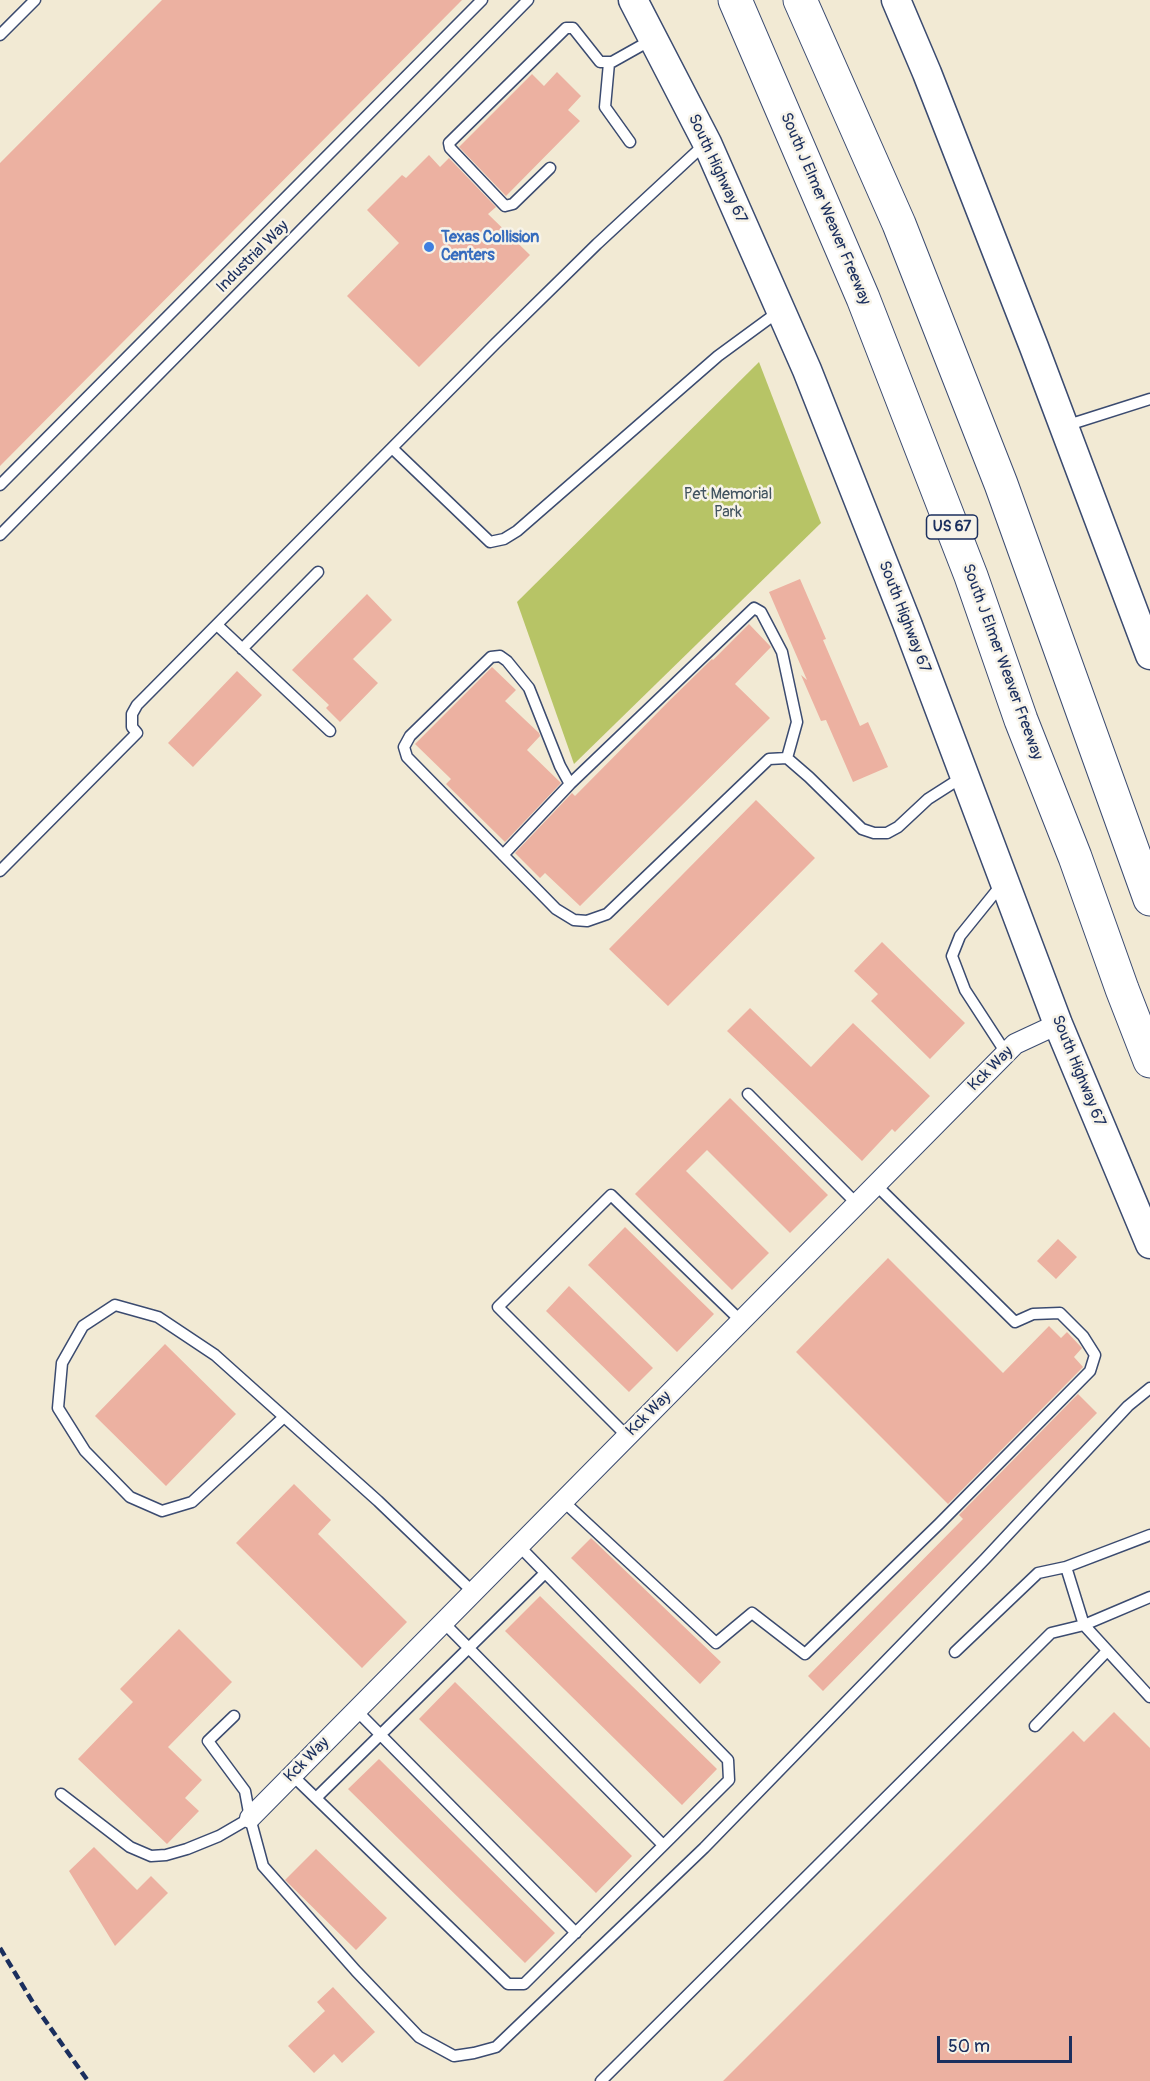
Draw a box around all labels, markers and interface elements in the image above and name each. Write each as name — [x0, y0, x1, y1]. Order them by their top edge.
street label: South J Elmer Weaver Freeway — [776, 110, 874, 308]
street label: South Highway 67 — [683, 111, 751, 227]
street label: Industrial Way — [213, 217, 293, 297]
place label: Texas Collision Centers — [441, 228, 539, 266]
marker: Texas Collision Centers — [422, 240, 436, 254]
park label: Pet Memorial Park — [684, 485, 772, 523]
road number: US 67 — [926, 515, 978, 539]
street label: South Highway 67 — [874, 558, 934, 676]
street label: South J Elmer Weaver Freeway — [958, 561, 1046, 763]
street label: South Highway 67 — [1047, 1013, 1109, 1129]
street label: Kck Way — [964, 1042, 1018, 1096]
street label: Kck Way — [622, 1387, 676, 1441]
street label: Kck Way — [280, 1733, 334, 1787]
scale bar — [940, 2024, 1075, 2062]
text: 50 m — [948, 2035, 990, 2058]

